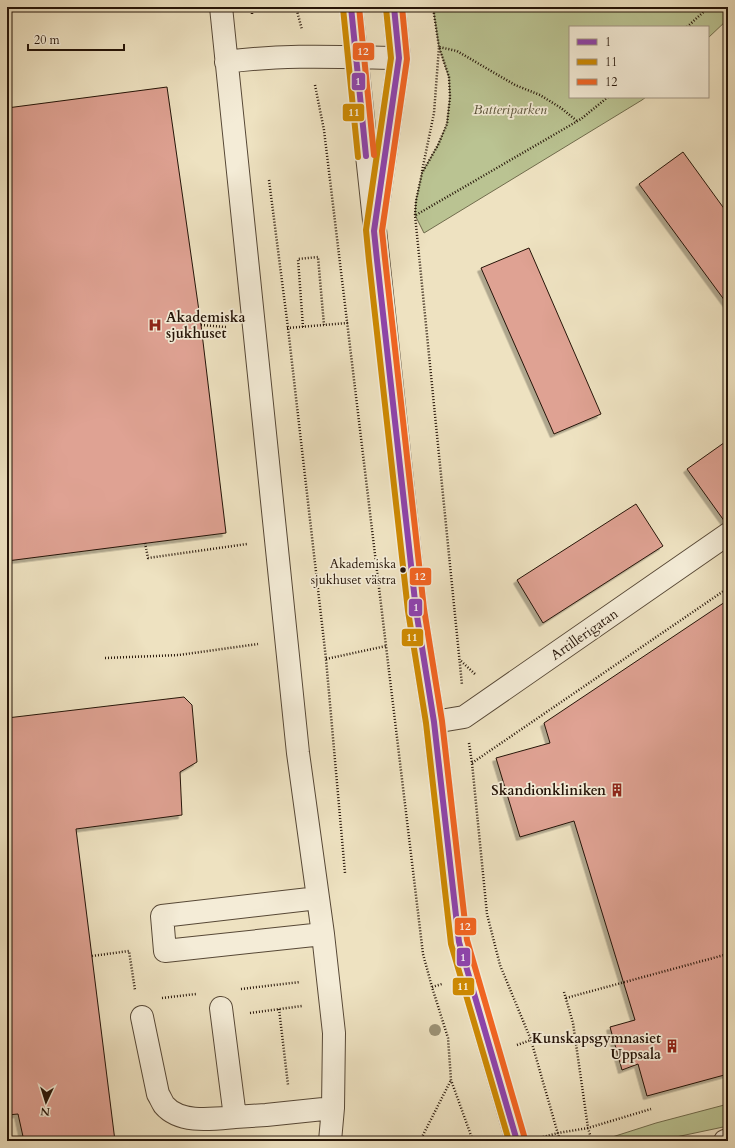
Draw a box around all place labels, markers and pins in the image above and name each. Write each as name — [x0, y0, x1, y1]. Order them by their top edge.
place label: Akademiska sjukhuset — [166, 308, 245, 343]
hospital icon: Akademiska sjukhuset — [147, 317, 163, 333]
place label: Akademiska sjukhuset västra — [311, 555, 396, 589]
marker: Akademiska sjukhuset västra — [398, 565, 408, 575]
place label: Skandionkliniken — [491, 781, 606, 800]
building icon: Skandionkliniken — [609, 782, 625, 798]
place label: Kunskapsgymnasiet Uppsala — [532, 1029, 661, 1064]
building icon: Kunskapsgymnasiet Uppsala — [664, 1038, 680, 1054]

